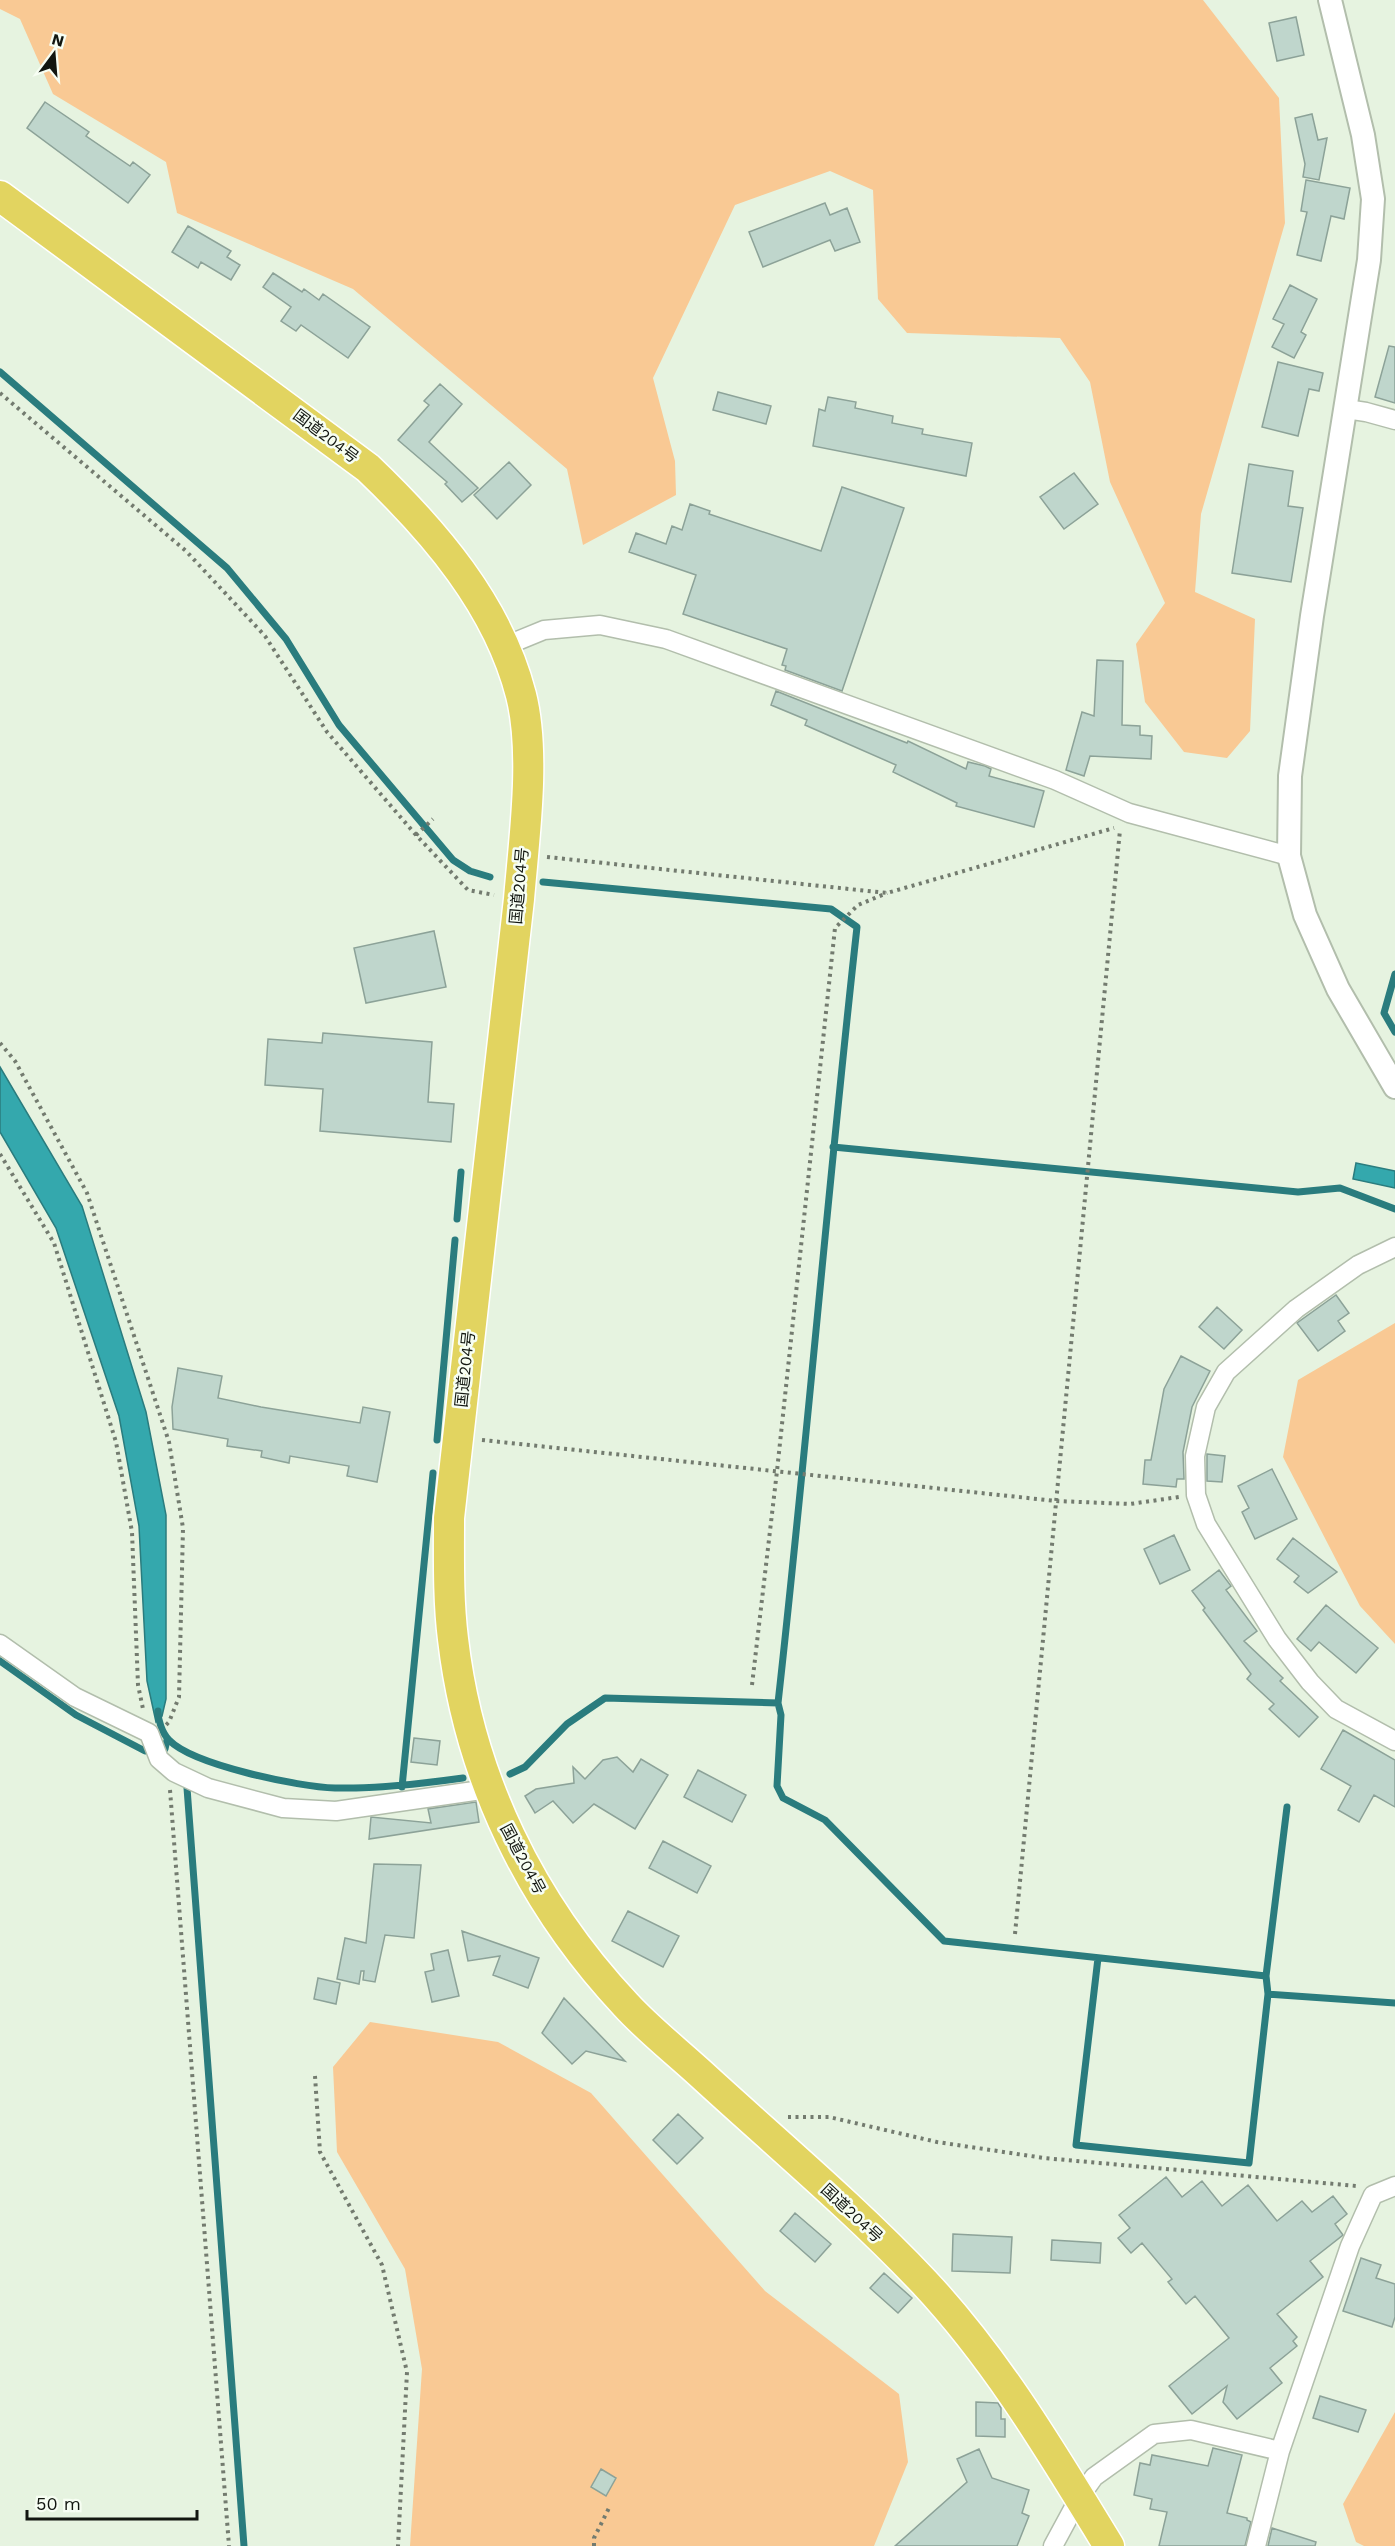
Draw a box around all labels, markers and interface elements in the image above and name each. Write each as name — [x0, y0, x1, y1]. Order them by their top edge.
north arrow — [24, 24, 84, 84]
text: N — [50, 29, 66, 51]
street label: 国道204号 — [290, 405, 362, 467]
street label: 国道204号 — [506, 847, 532, 925]
street label: 国道204号 — [452, 1330, 478, 1408]
street label: 国道204号 — [497, 1821, 549, 1897]
street label: 国道204号 — [817, 2180, 887, 2246]
scale bar — [27, 2483, 196, 2521]
text: 50 m — [36, 2493, 81, 2514]

